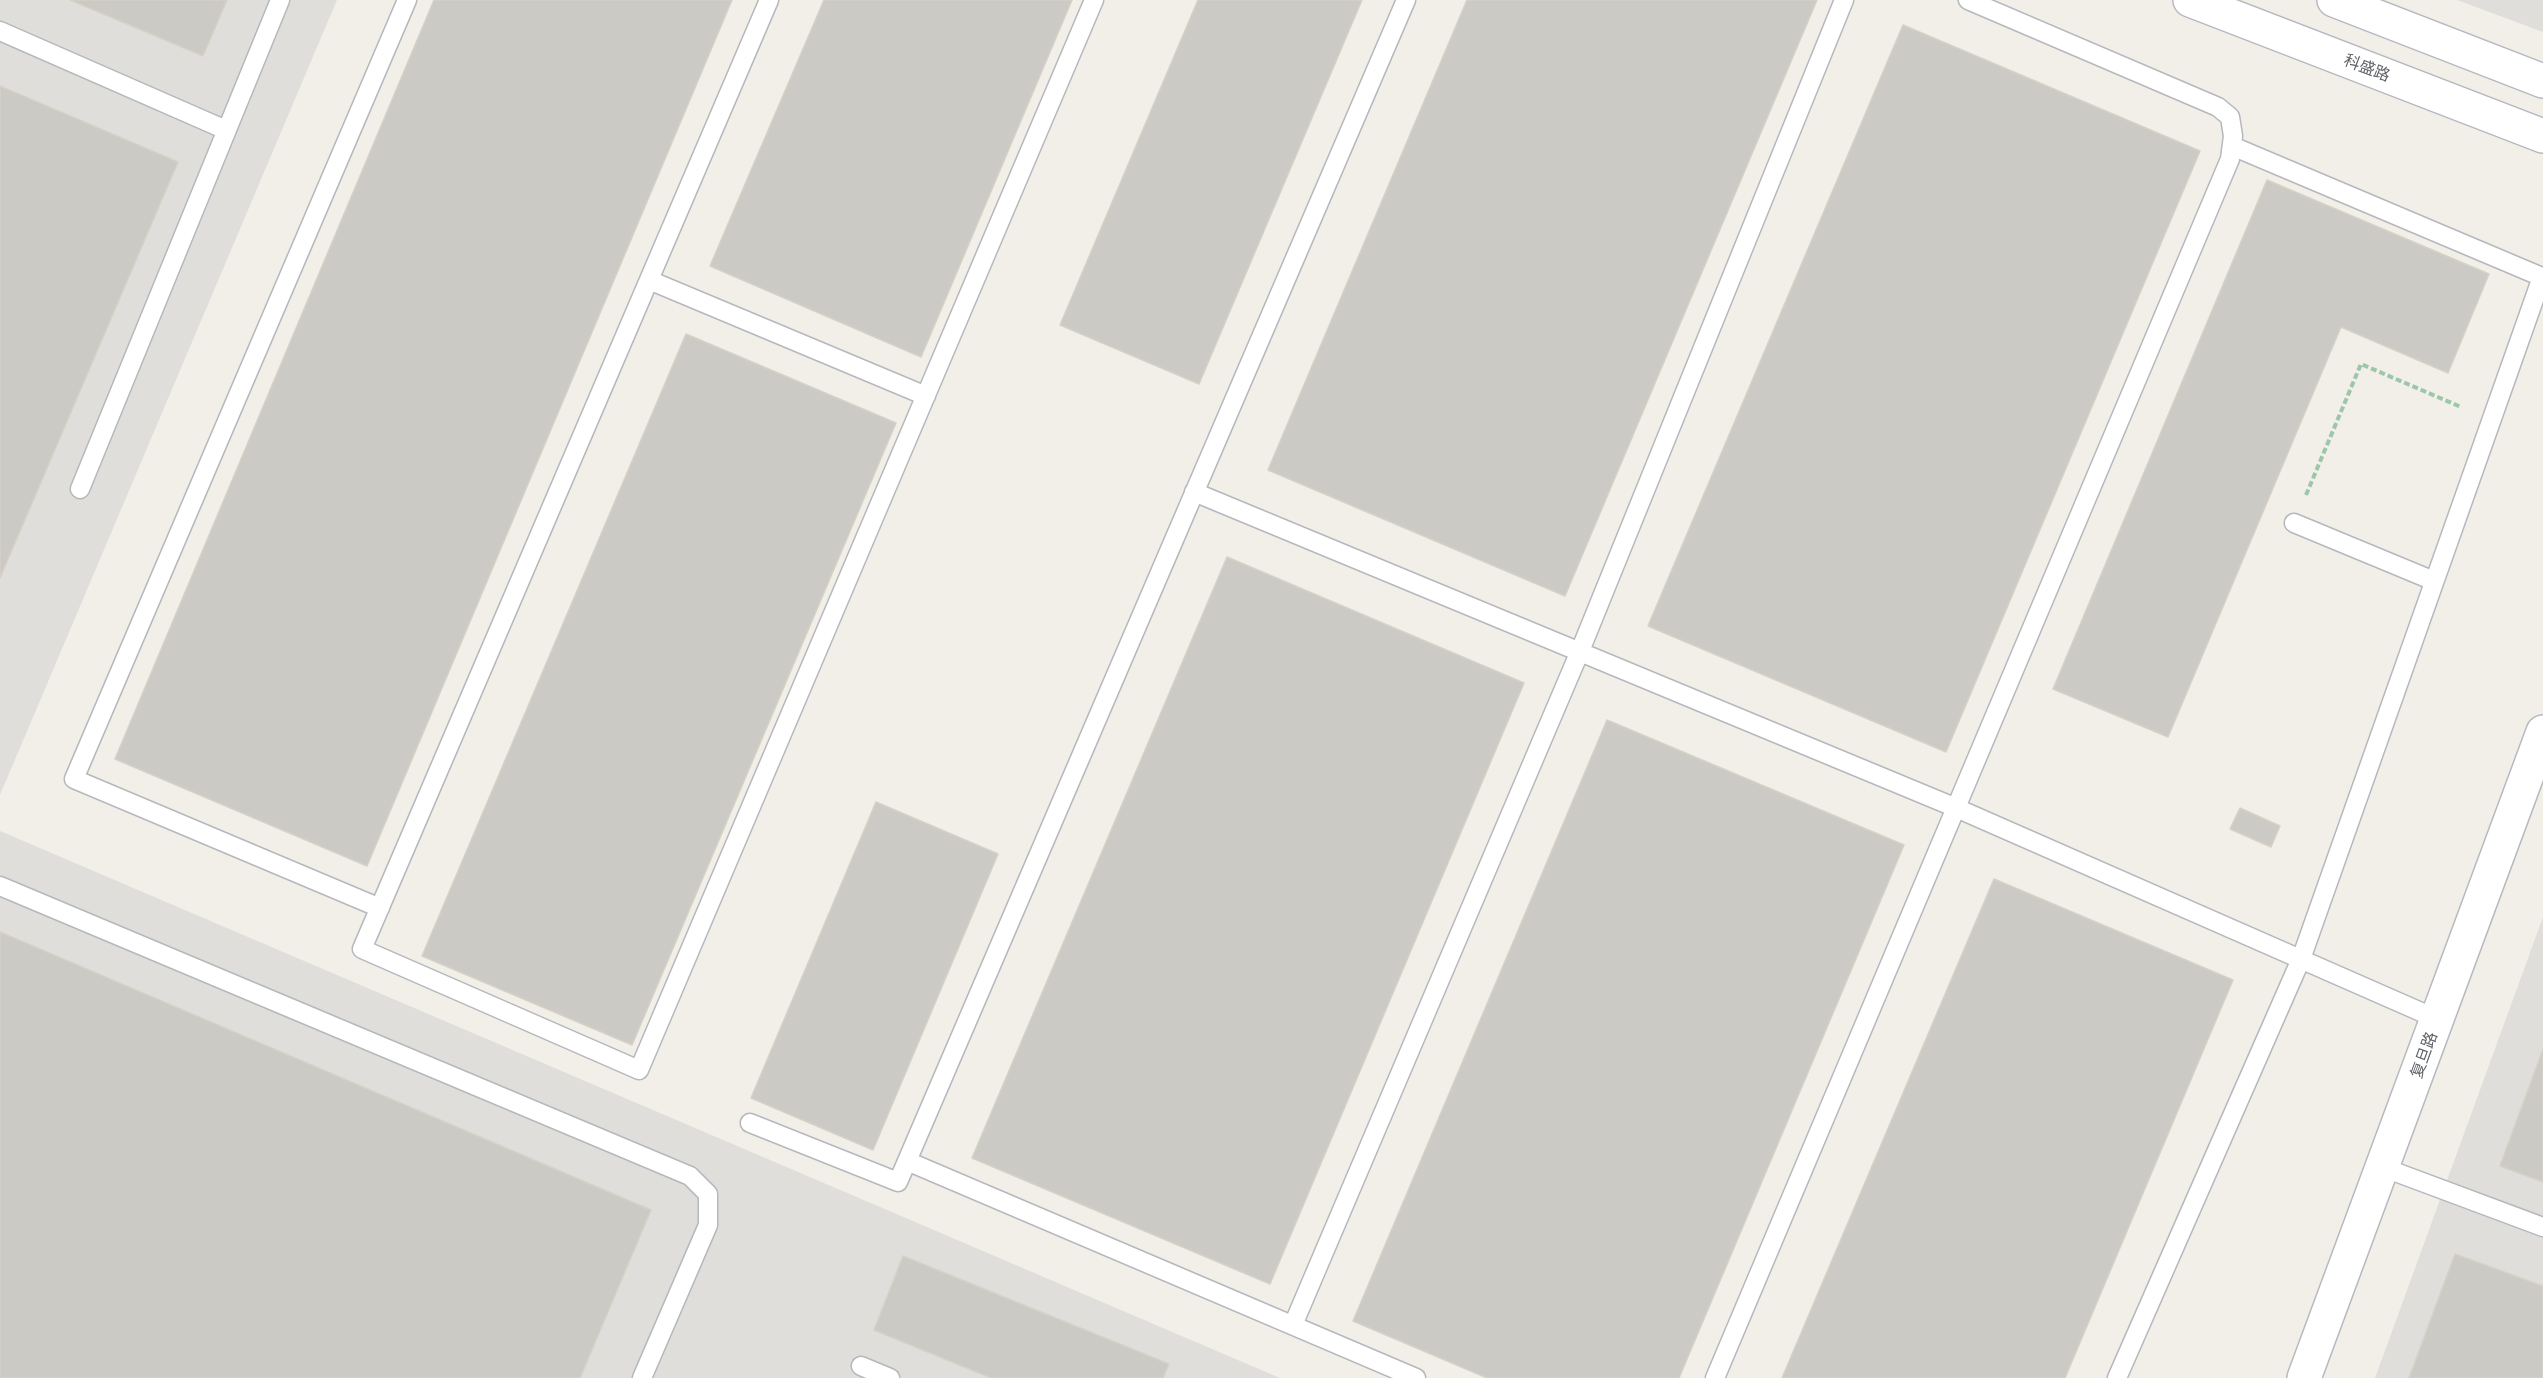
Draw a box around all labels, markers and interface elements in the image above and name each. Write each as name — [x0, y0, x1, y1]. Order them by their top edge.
street label: 科盛路 — [2341, 50, 2393, 86]
street label: 复旦路 — [2407, 1029, 2441, 1081]

